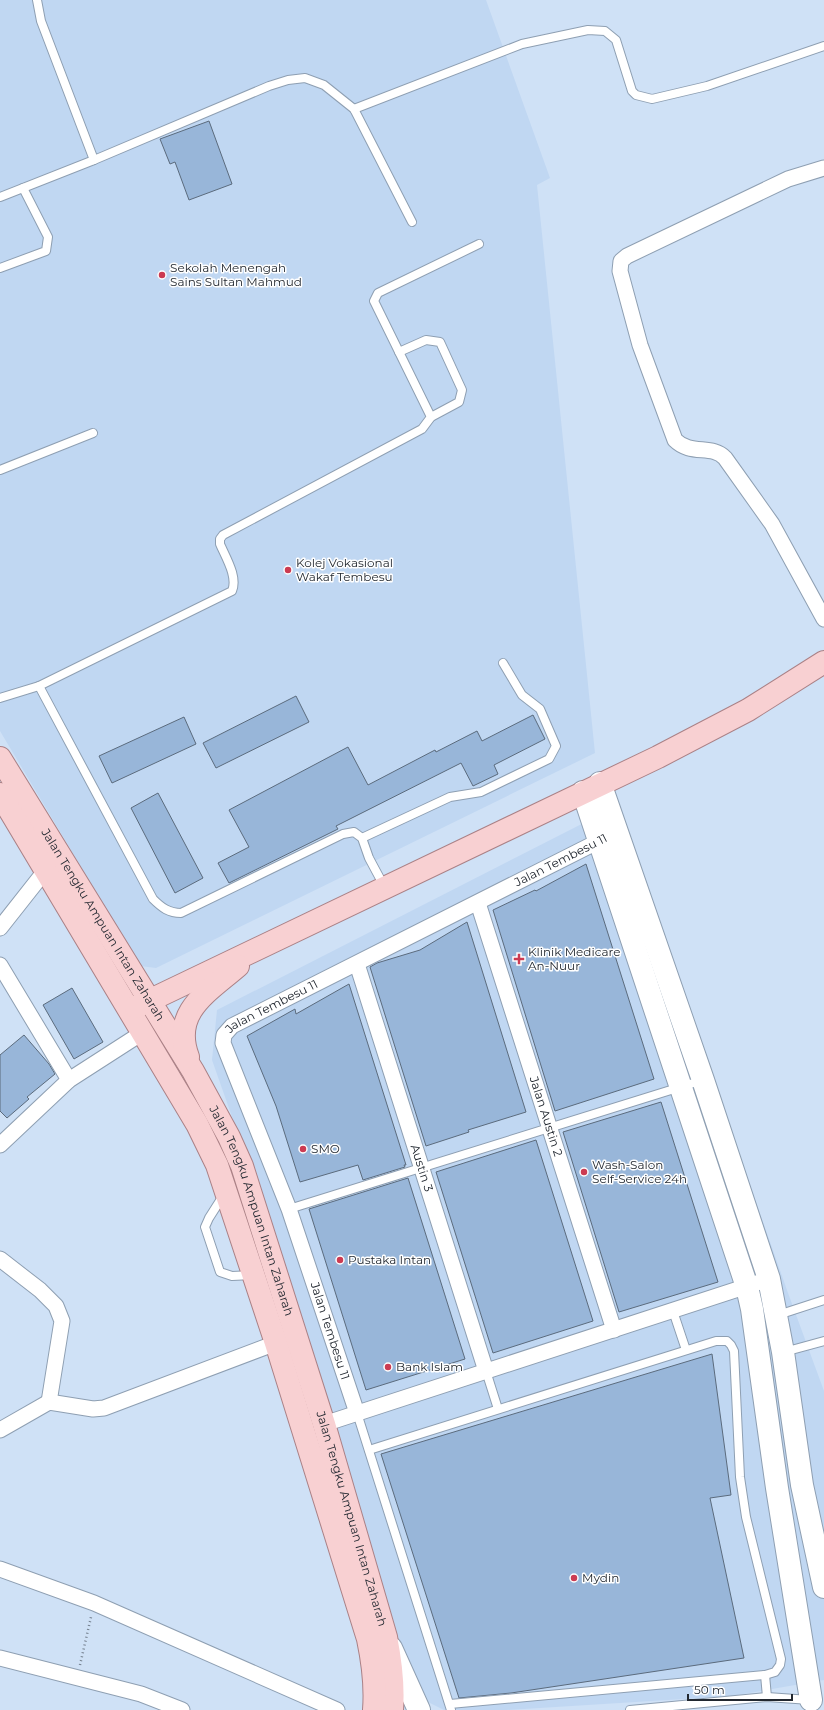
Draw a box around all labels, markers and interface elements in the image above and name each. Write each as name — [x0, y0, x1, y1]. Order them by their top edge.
place label: Sekolah Menengah Sains Sultan Mahmud — [170, 260, 302, 289]
marker: Sekolah Menengah Sains Sultan Mahmud — [157, 270, 167, 280]
place label: Kolej Vokasional Wakaf Tembesu — [296, 555, 393, 584]
marker: Kolej Vokasional Wakaf Tembesu — [283, 565, 293, 575]
street label: Jalan Tengku Ampuan Intan Zaharah — [38, 825, 168, 1024]
street label: Jalan Tembesu 11 — [511, 830, 610, 890]
place label: Klinik Medicare An-Nuur — [528, 944, 620, 973]
marker: Klinik Medicare An-Nuur — [513, 953, 525, 965]
street label: Jalan Tembesu 11 — [221, 976, 320, 1037]
street label: Jalan Austin 2 — [526, 1073, 566, 1158]
street label: Jalan Tengku Ampuan Intan Zaharah — [206, 1102, 297, 1318]
place label: SMO — [311, 1141, 340, 1156]
street label: Austin 3 — [408, 1142, 437, 1193]
marker: SMO — [298, 1144, 308, 1154]
place label: Wash-Salon Self-Service 24h — [592, 1157, 687, 1186]
marker: Wash-Salon Self-Service 24h — [579, 1167, 589, 1177]
place label: Pustaka Intan — [348, 1252, 431, 1267]
marker: Pustaka Intan — [335, 1255, 345, 1265]
street label: Jalan Tembesu 11 — [307, 1279, 353, 1382]
place label: Bank Islam — [396, 1359, 463, 1374]
marker: Bank Islam — [383, 1362, 393, 1372]
street label: Jalan Tengku Ampuan Intan Zaharah — [313, 1408, 390, 1628]
place label: Mydin — [582, 1570, 619, 1585]
marker: Mydin — [569, 1573, 579, 1583]
scale bar — [688, 1676, 792, 1702]
text: 50 m — [694, 1682, 725, 1697]

